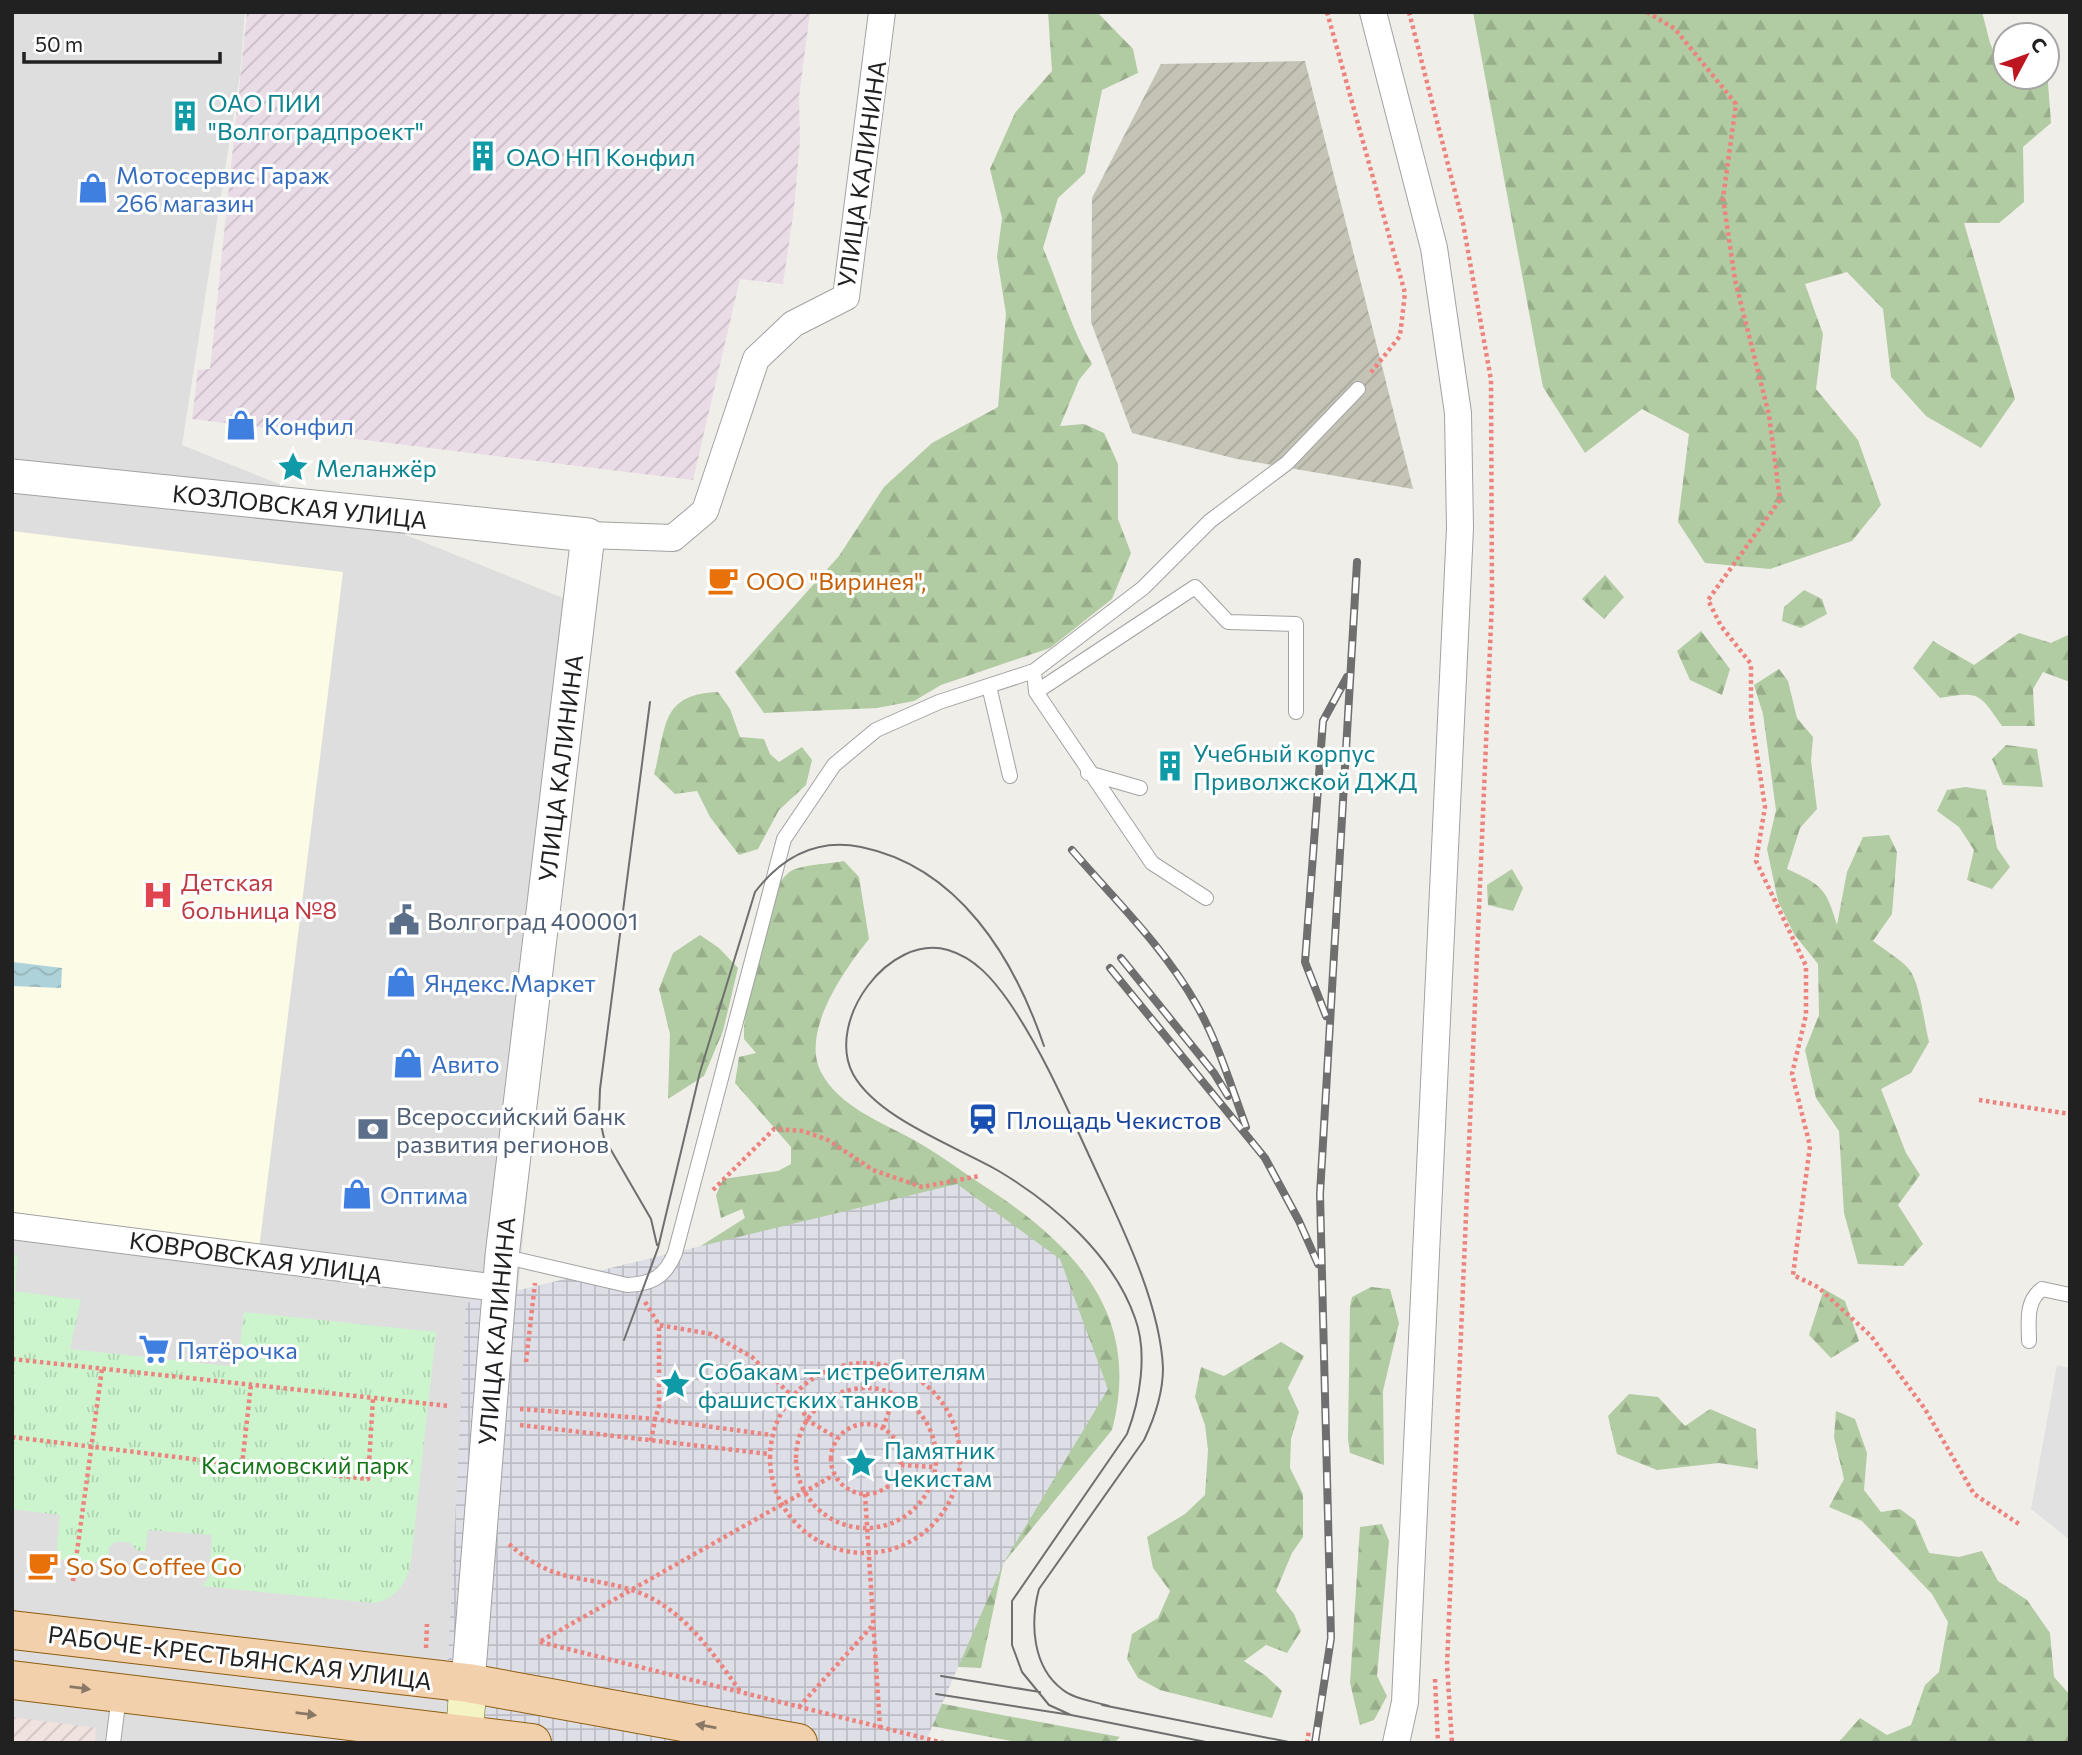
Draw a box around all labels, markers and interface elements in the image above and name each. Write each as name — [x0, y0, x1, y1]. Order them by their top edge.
scale bar — [24, 21, 220, 65]
north arrow — [1991, 21, 2061, 91]
text: 50 m — [35, 31, 83, 56]
text: С — [2026, 32, 2052, 57]
street label: УЛИЦА КАЛИНИНА — [831, 59, 891, 289]
place label: ОАО ПИИ "Волгоградпроект" — [208, 88, 424, 145]
building icon: ОАО ПИИ "Волгоградпроект" — [168, 99, 202, 133]
building icon: ОАО НП Конфил — [466, 139, 500, 173]
place label: ОАО НП Конфил — [506, 142, 695, 171]
place label: Мотосервис Гараж 266 магазин — [116, 160, 330, 217]
shop icon: Мотосервис Гараж 266 магазин — [76, 171, 110, 205]
shop icon: Конфил — [224, 408, 258, 442]
place label: Конфил — [264, 411, 354, 440]
place icon: Меланжёр — [276, 450, 310, 484]
place label: Меланжёр — [316, 453, 437, 482]
street label: КОЗЛОВСКАЯ УЛИЦА — [171, 478, 429, 534]
cafe icon: ООО "Виринея", — [706, 563, 740, 597]
place label: ООО "Виринея", — [746, 566, 926, 595]
street label: УЛИЦА КАЛИНИНА — [532, 653, 588, 883]
place label: Учебный корпус Приволжской ДЖД — [1193, 738, 1417, 795]
building icon: Учебный корпус Приволжской ДЖД — [1153, 749, 1187, 783]
place label: Детская больница №8 — [181, 867, 337, 924]
hospital icon: Детская больница №8 — [141, 878, 175, 912]
public building icon: Волгоград 400001 — [387, 903, 421, 937]
place label: Волгоград 400001 — [427, 906, 638, 935]
shop icon: Яндекс.Маркет — [384, 965, 418, 999]
place label: Яндекс.Маркет — [424, 968, 596, 997]
shop icon: Авито — [391, 1046, 425, 1080]
place label: Авито — [431, 1049, 500, 1078]
place label: Всероссийский банк развития регионов — [396, 1101, 626, 1158]
station icon: Площадь Чекистов — [966, 1102, 1000, 1136]
place label: Площадь Чекистов — [1006, 1105, 1221, 1134]
bank icon: Всероссийский банк развития регионов — [356, 1112, 390, 1146]
shop icon: Оптима — [340, 1177, 374, 1211]
place label: Оптима — [380, 1180, 468, 1209]
street label: УЛИЦА КАЛИНИНА — [472, 1216, 520, 1446]
street label: КОВРОВСКАЯ УЛИЦА — [128, 1225, 384, 1289]
supermarket icon: Пятёрочка — [137, 1332, 171, 1366]
place label: Пятёрочка — [177, 1335, 298, 1364]
place label: Собакам — истребителям фашистских танков — [698, 1356, 986, 1413]
place icon: Собакам — истребителям фашистских танков — [658, 1367, 692, 1401]
place label: Памятник Чекистам — [884, 1435, 996, 1492]
place icon: Памятник Чекистам — [844, 1446, 878, 1480]
park label: Касимовский парк — [201, 1450, 409, 1479]
cafe icon: So So Coffee Go — [26, 1548, 60, 1582]
place label: So So Coffee Go — [66, 1551, 242, 1580]
street label: РАБОЧЕ-КРЕСТЬЯНСКАЯ УЛИЦА — [46, 1619, 434, 1695]
one-way arrow — [69, 1683, 91, 1694]
one-way arrow — [295, 1709, 317, 1720]
one-way arrow — [695, 1720, 717, 1731]

